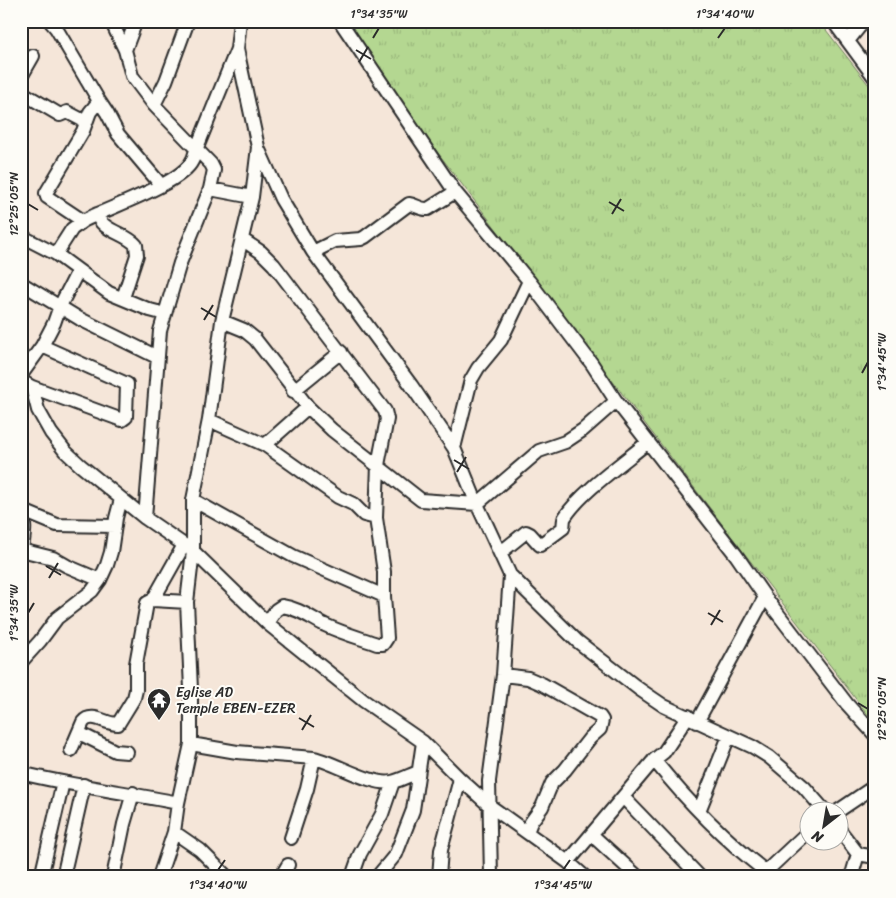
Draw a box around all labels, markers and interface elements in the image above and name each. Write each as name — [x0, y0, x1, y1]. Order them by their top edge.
text: 1°34'35"W — [351, 3, 408, 25]
text: 1°34'40"W — [696, 3, 755, 25]
text: 12°25'05"N — [3, 171, 25, 236]
text: 1°34'45"W — [871, 332, 893, 391]
text: 1°34'35"W — [3, 584, 25, 642]
text: 12°25'05"N — [871, 676, 893, 741]
place label: Eglise AD Temple EBEN-EZER — [176, 680, 296, 721]
temple icon: Eglise AD Temple EBEN-EZER — [146, 687, 172, 721]
north arrow — [798, 800, 848, 850]
text: N — [807, 823, 829, 850]
text: 1°34'40"W — [189, 874, 248, 896]
text: 1°34'45"W — [534, 874, 593, 896]

